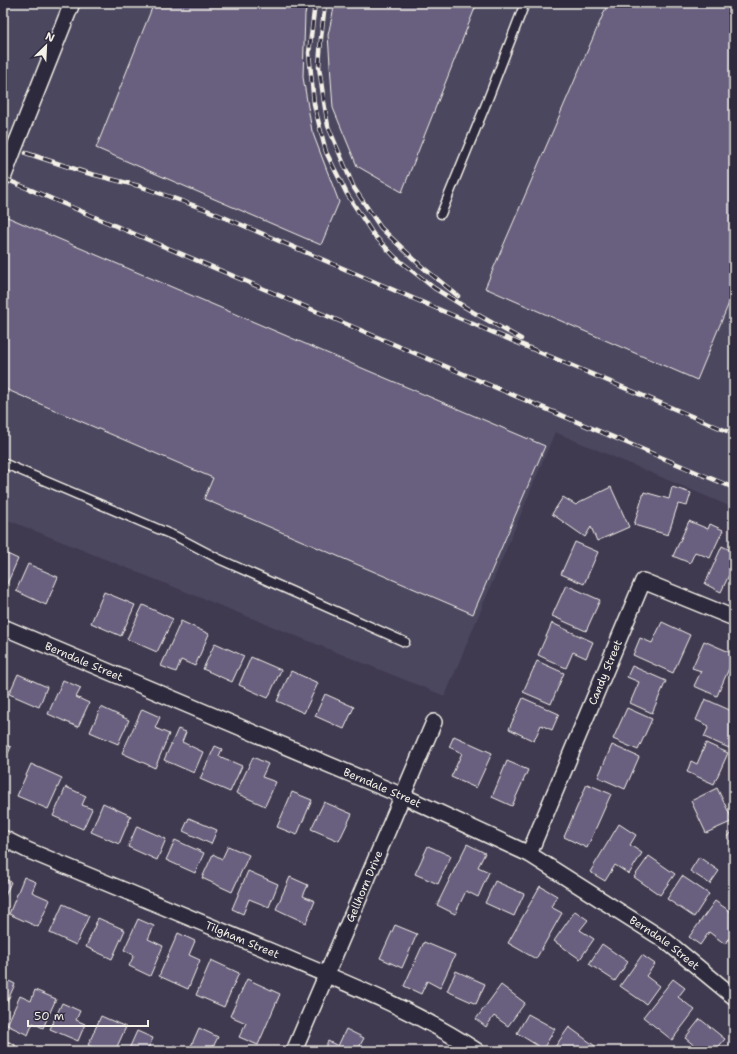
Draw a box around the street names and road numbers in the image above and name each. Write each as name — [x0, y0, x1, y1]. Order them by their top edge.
street label: Candy Street — [585, 637, 626, 707]
street label: Berndale Street — [43, 639, 125, 685]
street label: Berndale Street — [341, 765, 424, 811]
street label: Gellhorn Drive — [343, 848, 386, 925]
street label: Berndale Street — [626, 913, 703, 974]
street label: Tilgham Street — [203, 918, 282, 962]

